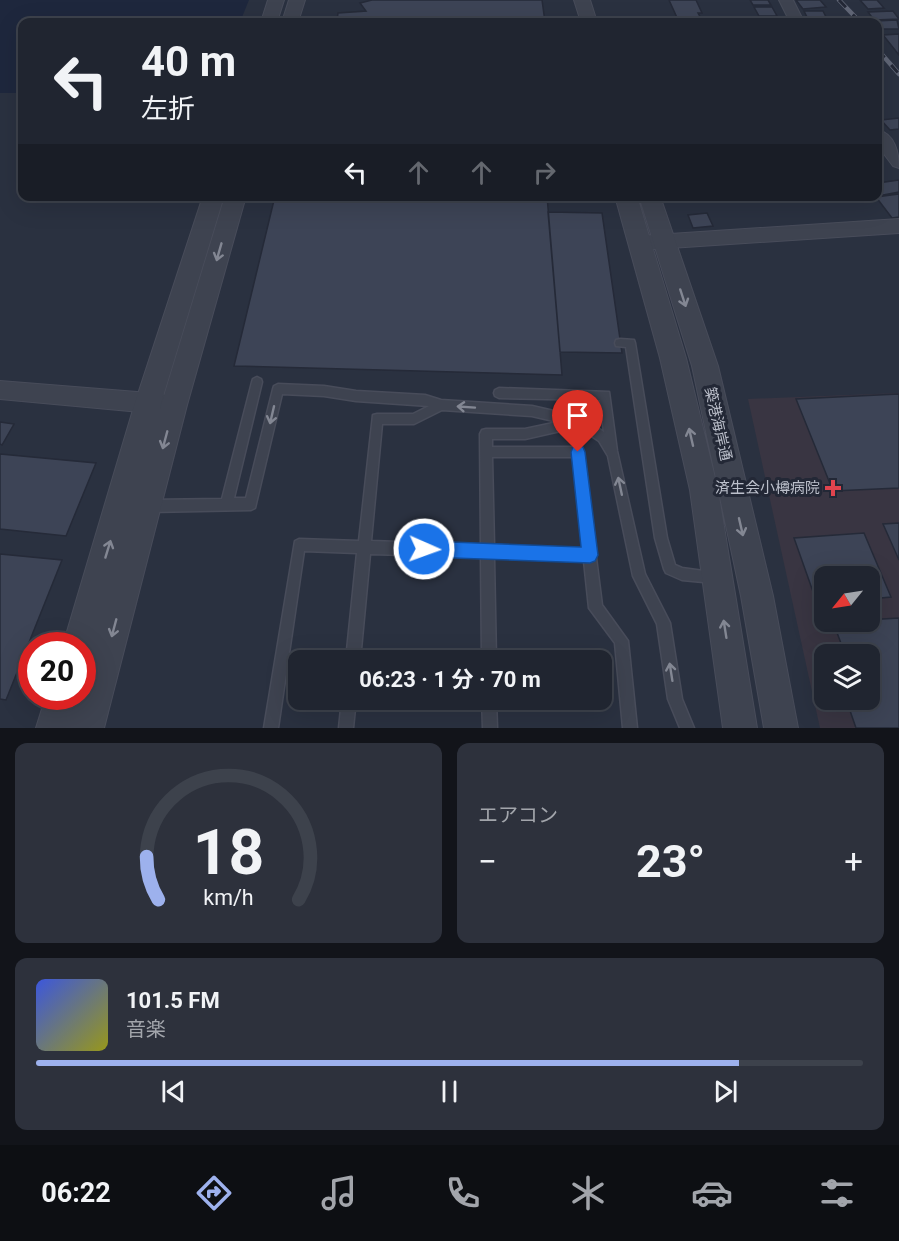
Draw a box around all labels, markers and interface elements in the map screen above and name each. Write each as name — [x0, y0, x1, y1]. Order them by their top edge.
text: 40 m — [141, 37, 236, 86]
icon: left — [42, 42, 120, 120]
text: 左折 — [141, 93, 195, 125]
icon: left — [339, 156, 372, 189]
icon: ahead — [402, 156, 435, 189]
icon: ahead — [465, 156, 498, 189]
icon: right — [528, 156, 561, 189]
one-way arrow — [213, 243, 224, 262]
one-way arrow — [678, 288, 689, 306]
street label: 築港海岸通 — [701, 385, 735, 463]
pin — [552, 390, 603, 452]
icon: arrive — [561, 399, 594, 432]
one-way arrow — [457, 401, 477, 412]
one-way arrow — [265, 405, 277, 424]
one-way arrow — [685, 427, 697, 446]
one-way arrow — [159, 430, 170, 449]
one-way arrow — [613, 477, 625, 496]
place label: 済生会小樽病院 — [715, 479, 820, 497]
marker: 済生会小樽病院 — [824, 479, 842, 497]
position arrow — [392, 517, 456, 581]
one-way arrow — [736, 517, 748, 536]
one-way arrow — [103, 540, 114, 559]
north arrow — [814, 566, 880, 632]
map controls — [814, 566, 880, 710]
one-way arrow — [108, 618, 119, 637]
one-way arrow — [719, 619, 730, 639]
speed limit sign: 20 — [18, 632, 96, 710]
button: layers — [814, 644, 880, 710]
one-way arrow — [666, 663, 677, 683]
text: 06:23 · 1 分 · 70 m — [359, 667, 541, 692]
text: エアコン — [478, 803, 558, 827]
text: 18 — [193, 816, 264, 889]
text: 23° — [636, 835, 705, 888]
text: − — [478, 842, 497, 881]
text: + — [844, 842, 863, 881]
text: km/h — [203, 885, 254, 910]
text: 101.5 FM — [126, 988, 220, 1013]
text: 音楽 — [126, 1017, 166, 1041]
icon: previous — [157, 1075, 190, 1108]
icon: pause — [433, 1075, 466, 1108]
icon: next — [709, 1075, 742, 1108]
icon: directions — [193, 1172, 235, 1214]
icon: music — [318, 1172, 360, 1214]
icon: phone — [442, 1172, 484, 1214]
icon: climate — [567, 1172, 609, 1214]
icon: car — [691, 1172, 733, 1214]
icon: filters — [816, 1172, 858, 1214]
text: 06:22 — [41, 1177, 111, 1209]

